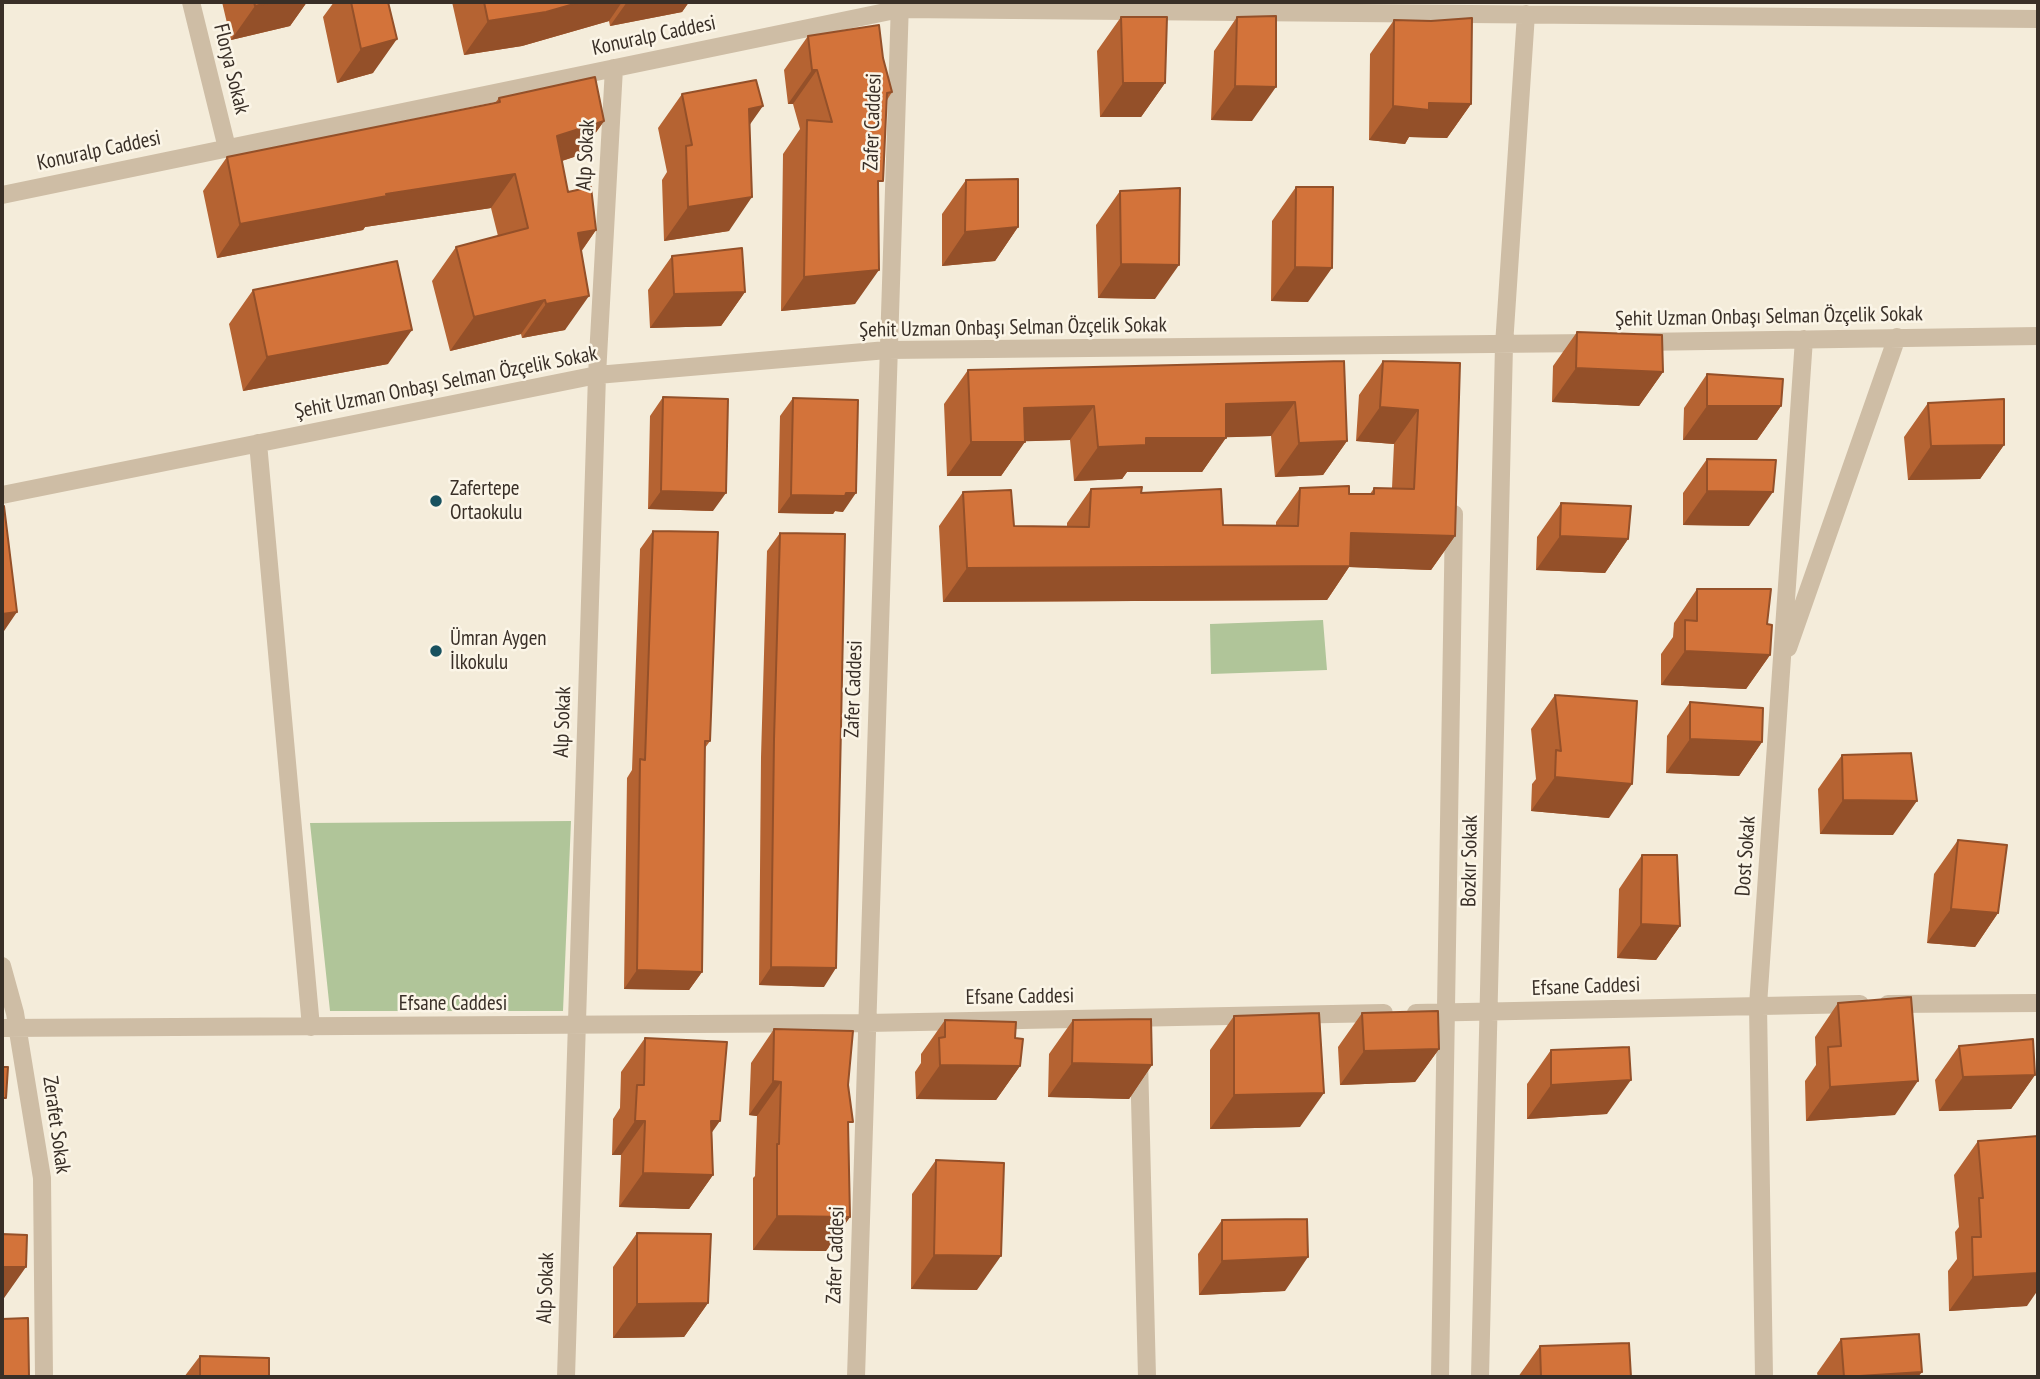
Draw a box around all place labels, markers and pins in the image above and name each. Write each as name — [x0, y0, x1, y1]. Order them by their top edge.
place label: Zafertepe Ortaokulu — [450, 476, 522, 526]
marker: Zafertepe Ortaokulu — [428, 493, 444, 509]
place label: Ümran Aygen İlkokulu — [450, 626, 547, 676]
marker: Ümran Aygen İlkokulu — [428, 643, 444, 659]

